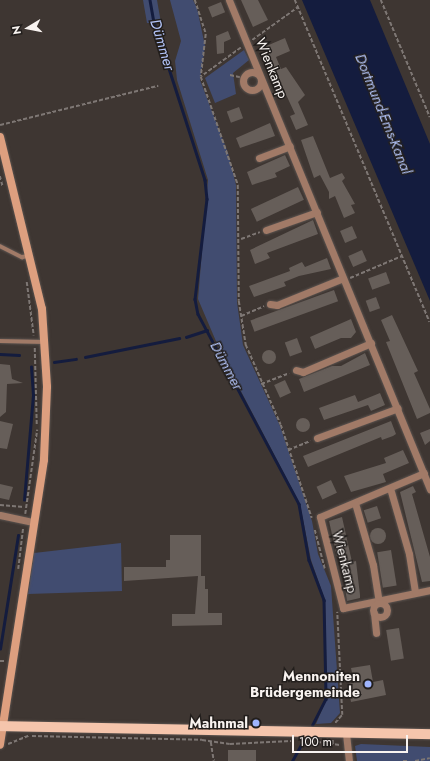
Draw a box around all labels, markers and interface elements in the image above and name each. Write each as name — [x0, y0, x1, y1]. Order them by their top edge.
north arrow — [8, 8, 48, 48]
water label: Dümmer — [146, 17, 178, 73]
text: N — [8, 24, 25, 36]
street label: Wienkamp — [252, 35, 292, 101]
water label: Dortmund-Ems-Kanal — [351, 51, 415, 177]
water label: Dümmer — [206, 338, 246, 394]
street label: Wienkamp — [329, 529, 361, 595]
place label: Mennoniten Brüdergemeinde — [250, 668, 360, 700]
marker: Mennoniten Brüdergemeinde — [363, 679, 373, 689]
place label: Mahnmal — [189, 715, 248, 731]
marker: Mahnmal — [251, 718, 261, 728]
scale bar — [294, 727, 410, 753]
text: 100 m — [299, 733, 332, 751]

